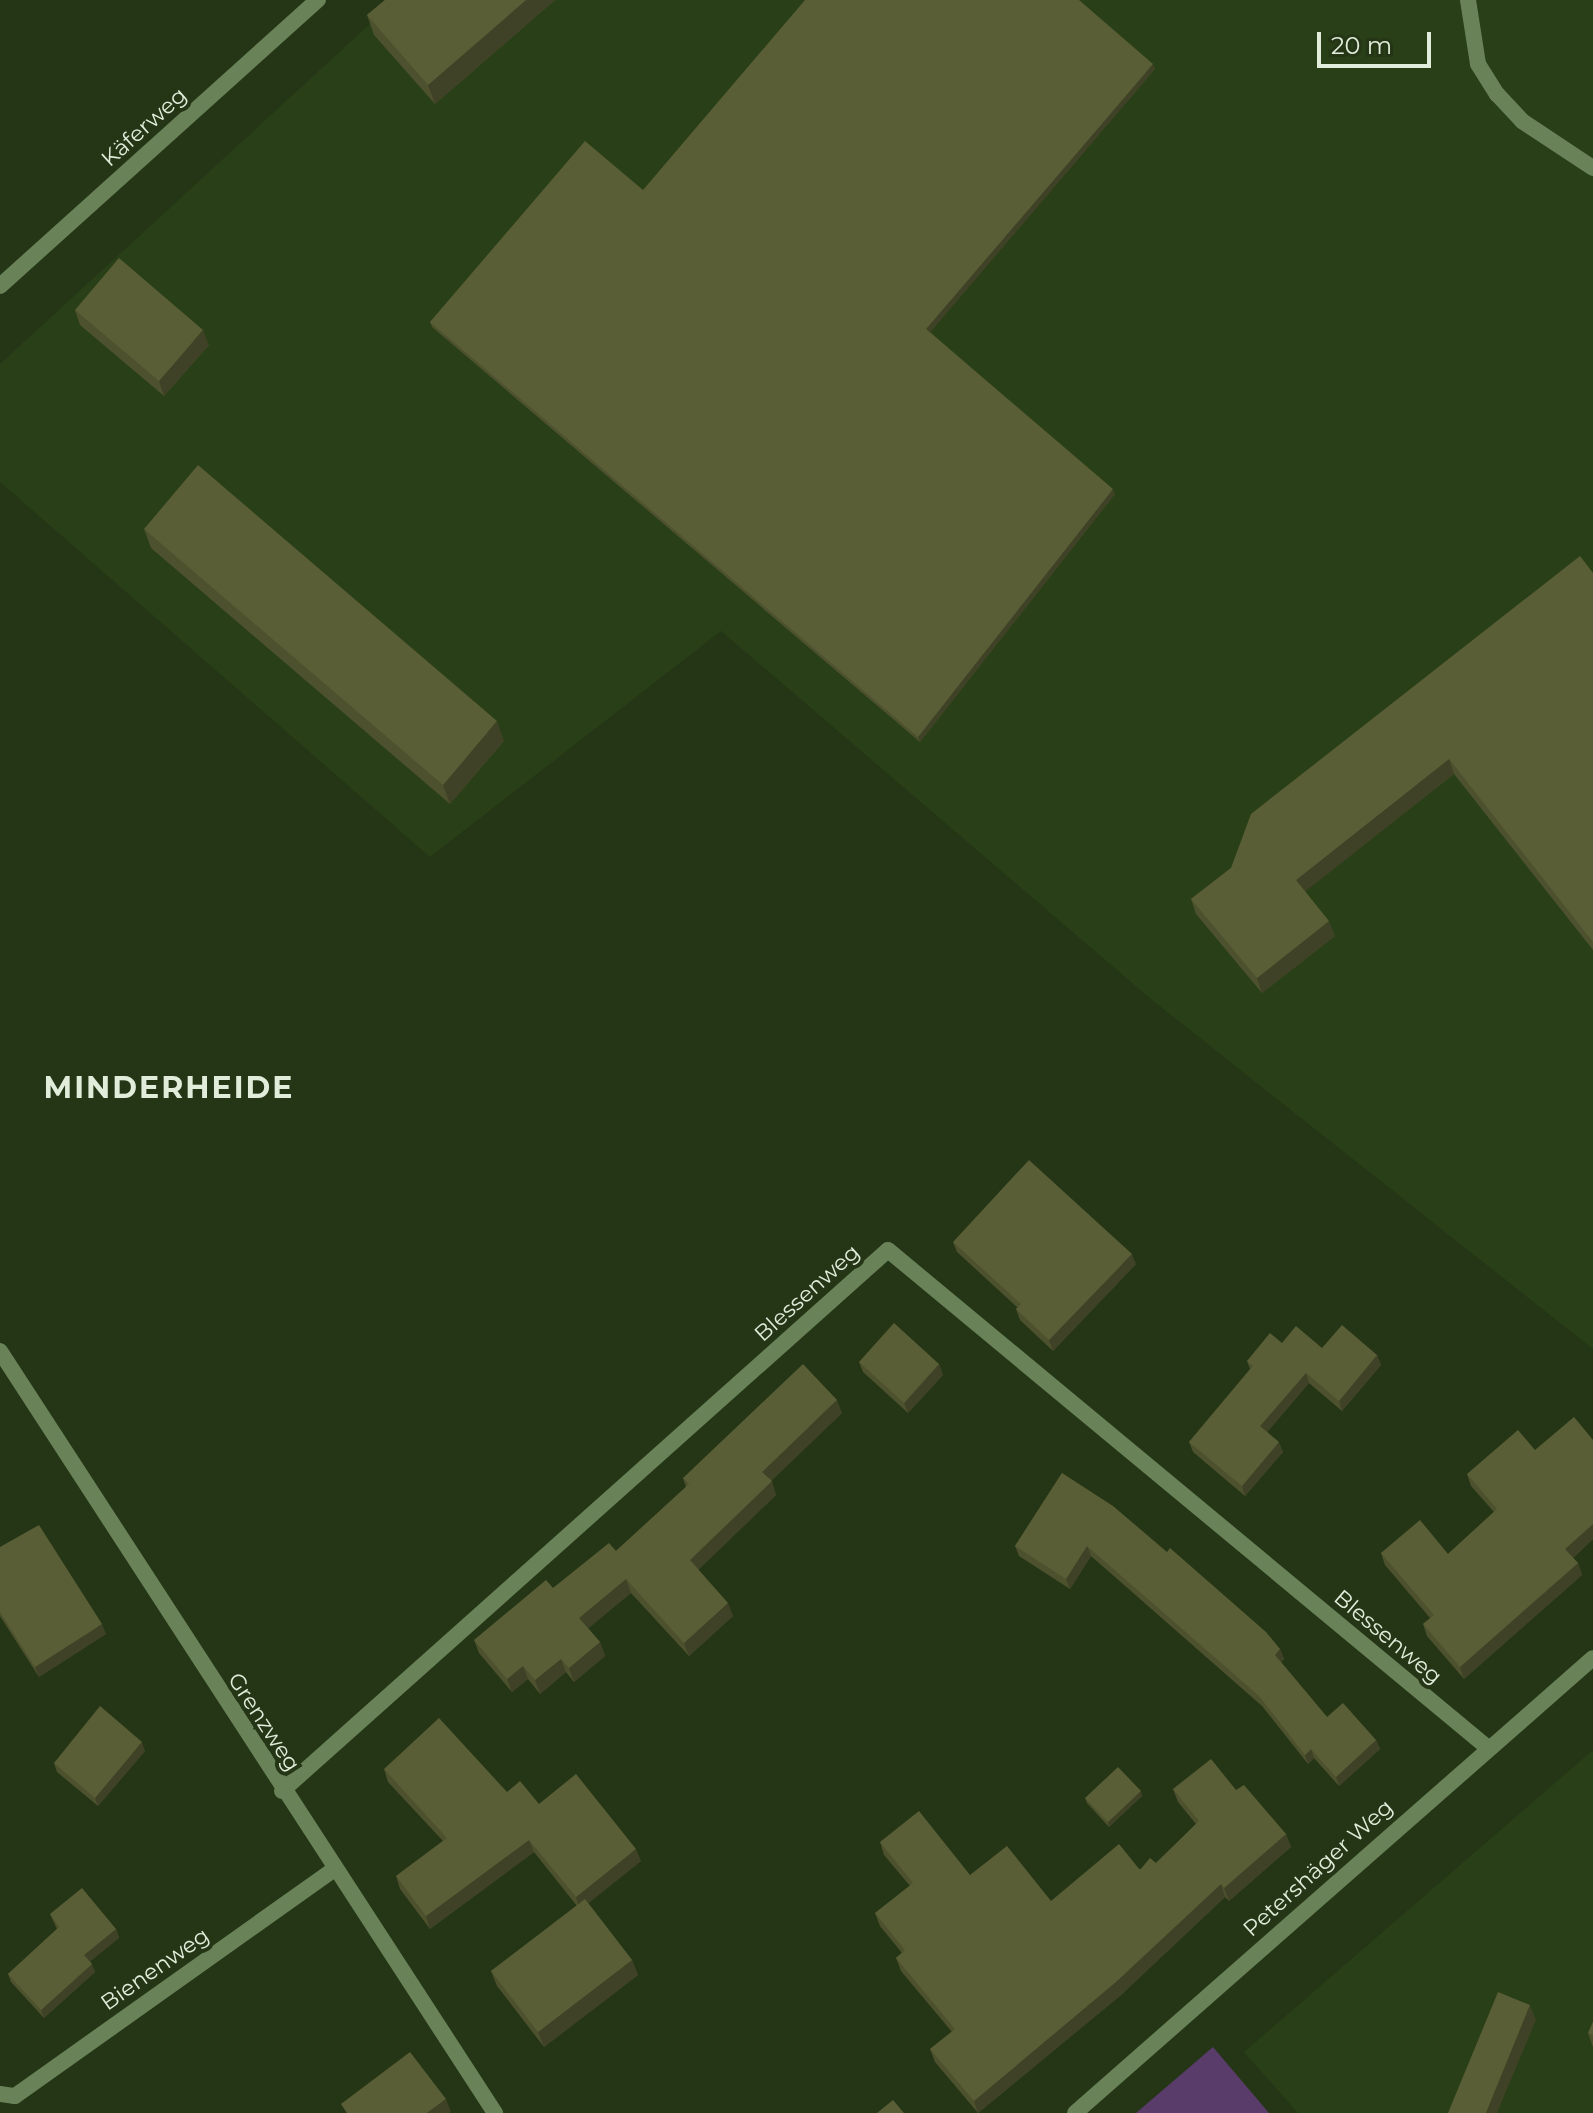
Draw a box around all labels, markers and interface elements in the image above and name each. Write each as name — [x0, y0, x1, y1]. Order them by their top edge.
scale bar — [1321, 16, 1435, 66]
text: 20 m — [1331, 31, 1392, 60]
street label: Käferweg — [96, 82, 192, 172]
district label: MINDERHEIDE — [44, 1070, 294, 1106]
street label: Blessenweg — [749, 1239, 865, 1347]
street label: Blessenweg — [1329, 1584, 1447, 1690]
street label: Grenzweg — [222, 1668, 306, 1776]
street label: Petershäger Weg — [1238, 1794, 1398, 1942]
street label: Bienenweg — [96, 1922, 214, 2016]

